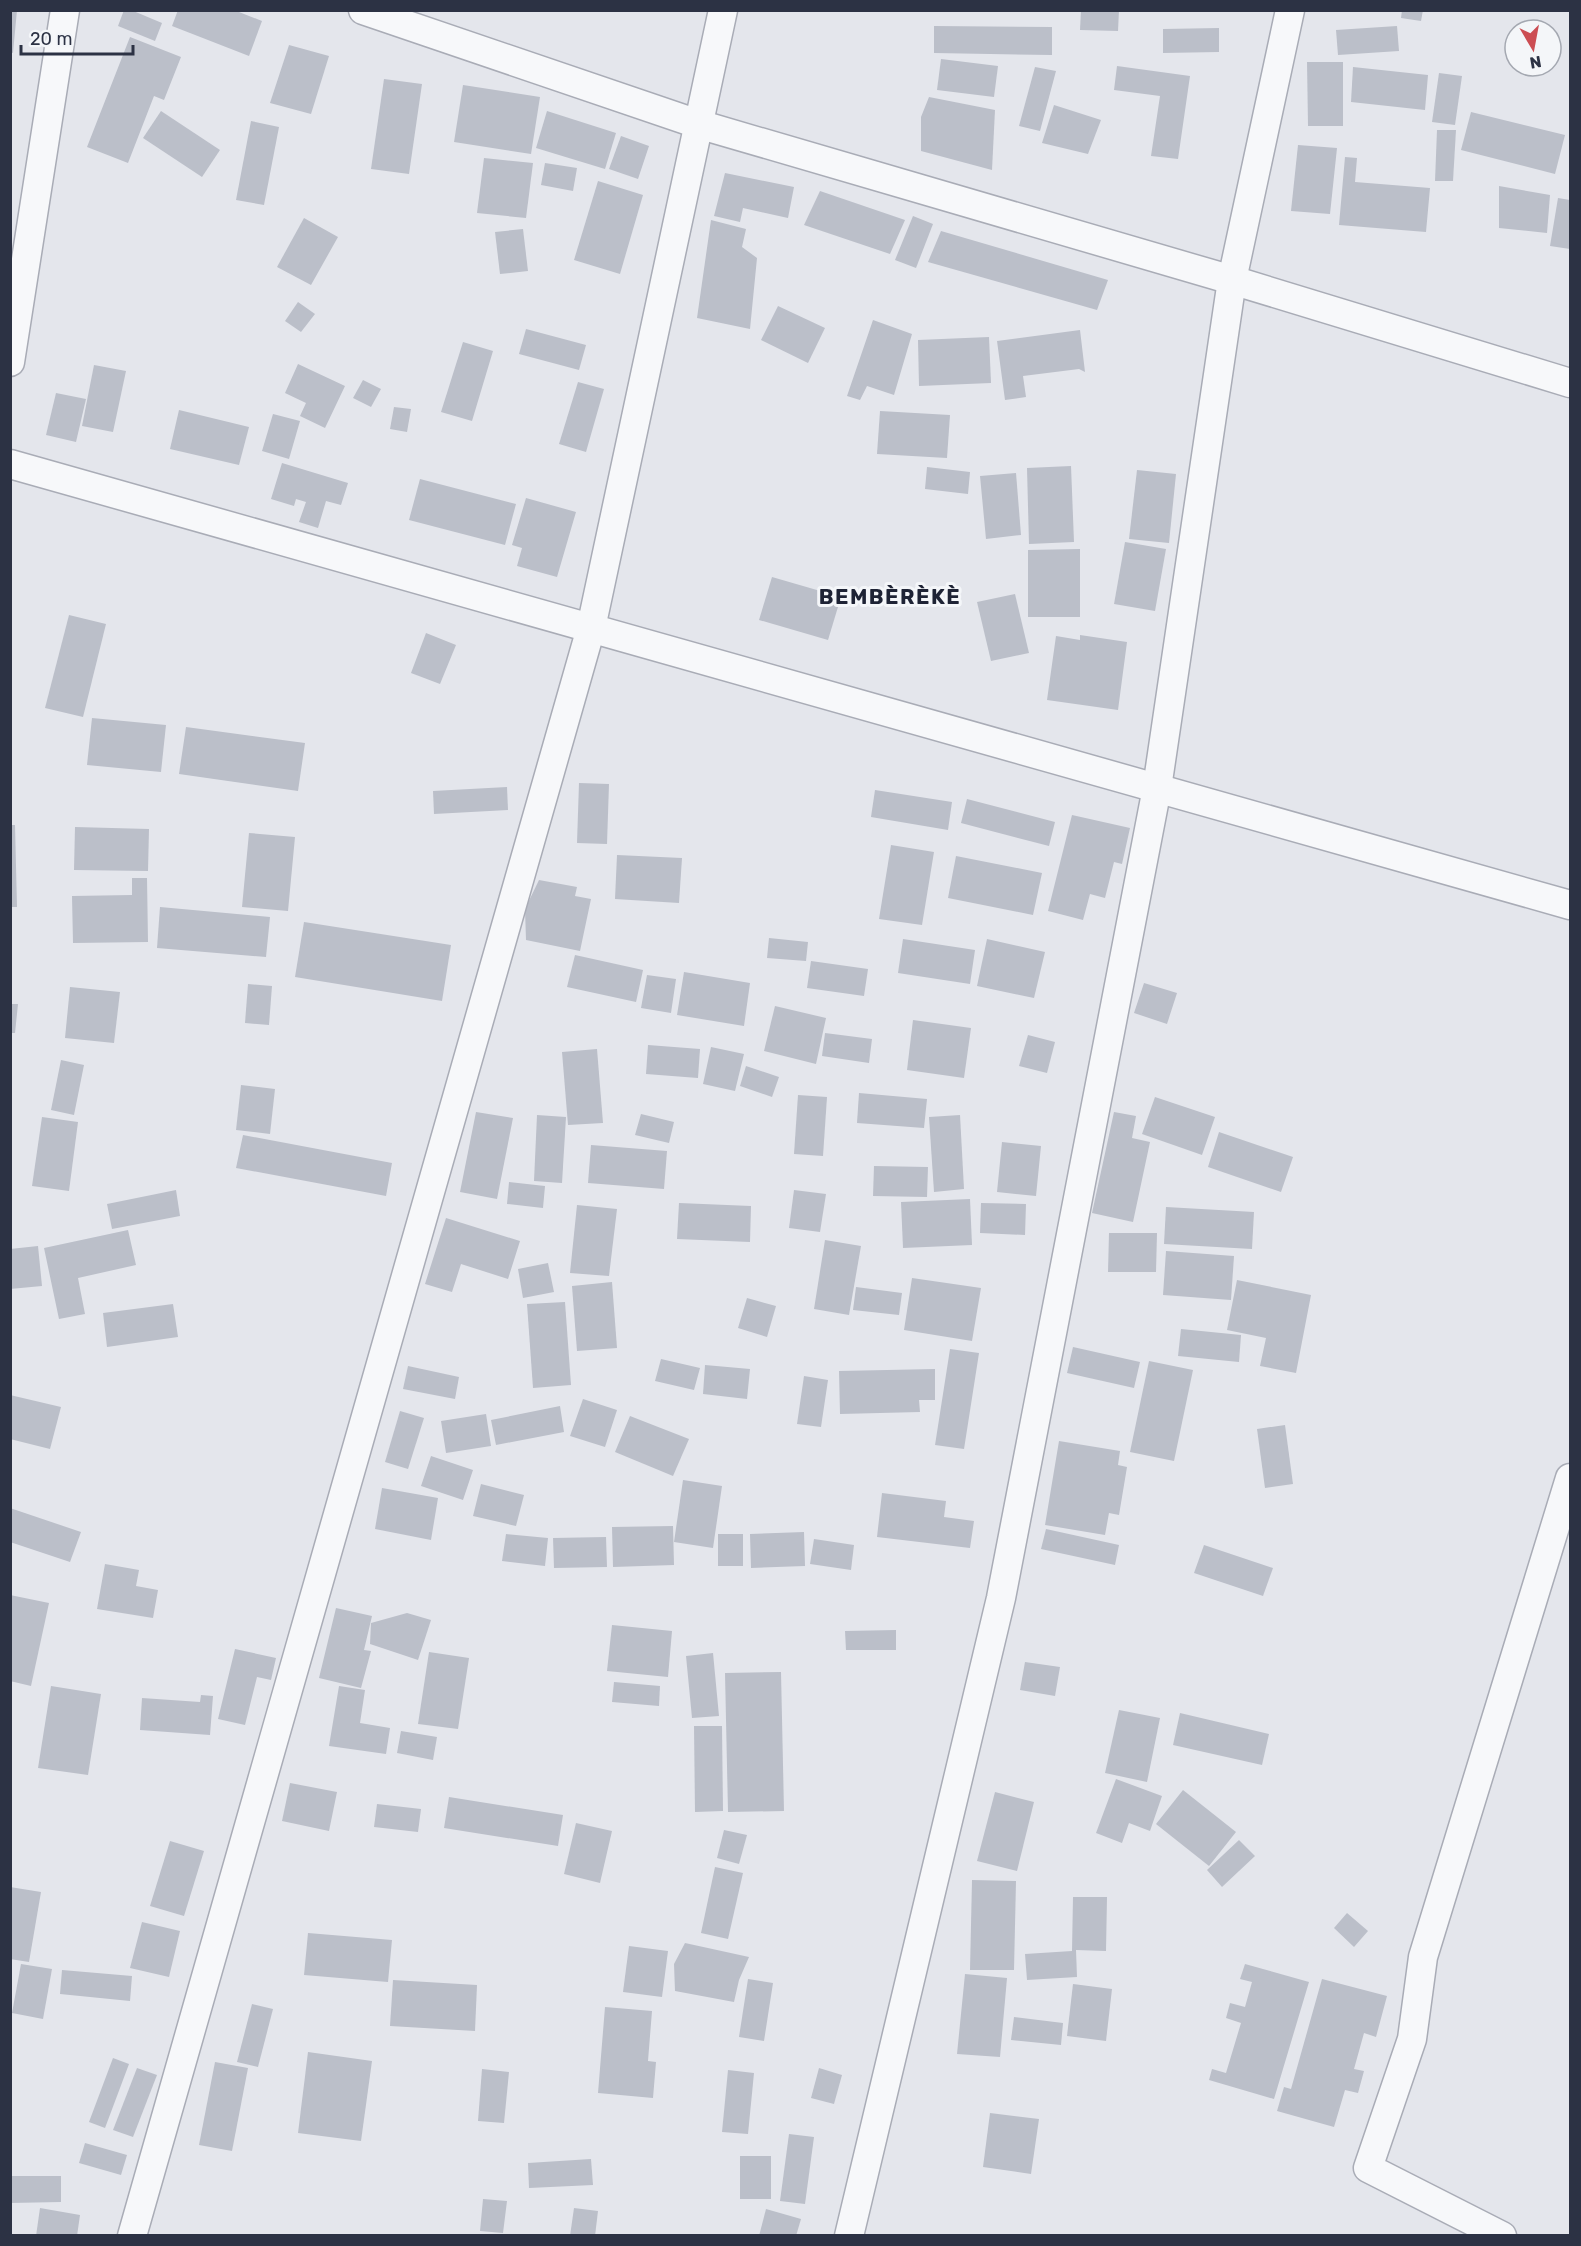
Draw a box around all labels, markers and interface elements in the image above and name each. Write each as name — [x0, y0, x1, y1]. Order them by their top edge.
scale bar — [21, 18, 134, 56]
north arrow — [1503, 18, 1563, 78]
text: 20 m — [30, 28, 72, 50]
text: N — [1528, 52, 1543, 73]
district label: BEMBÈRÈKÈ — [819, 584, 961, 609]

